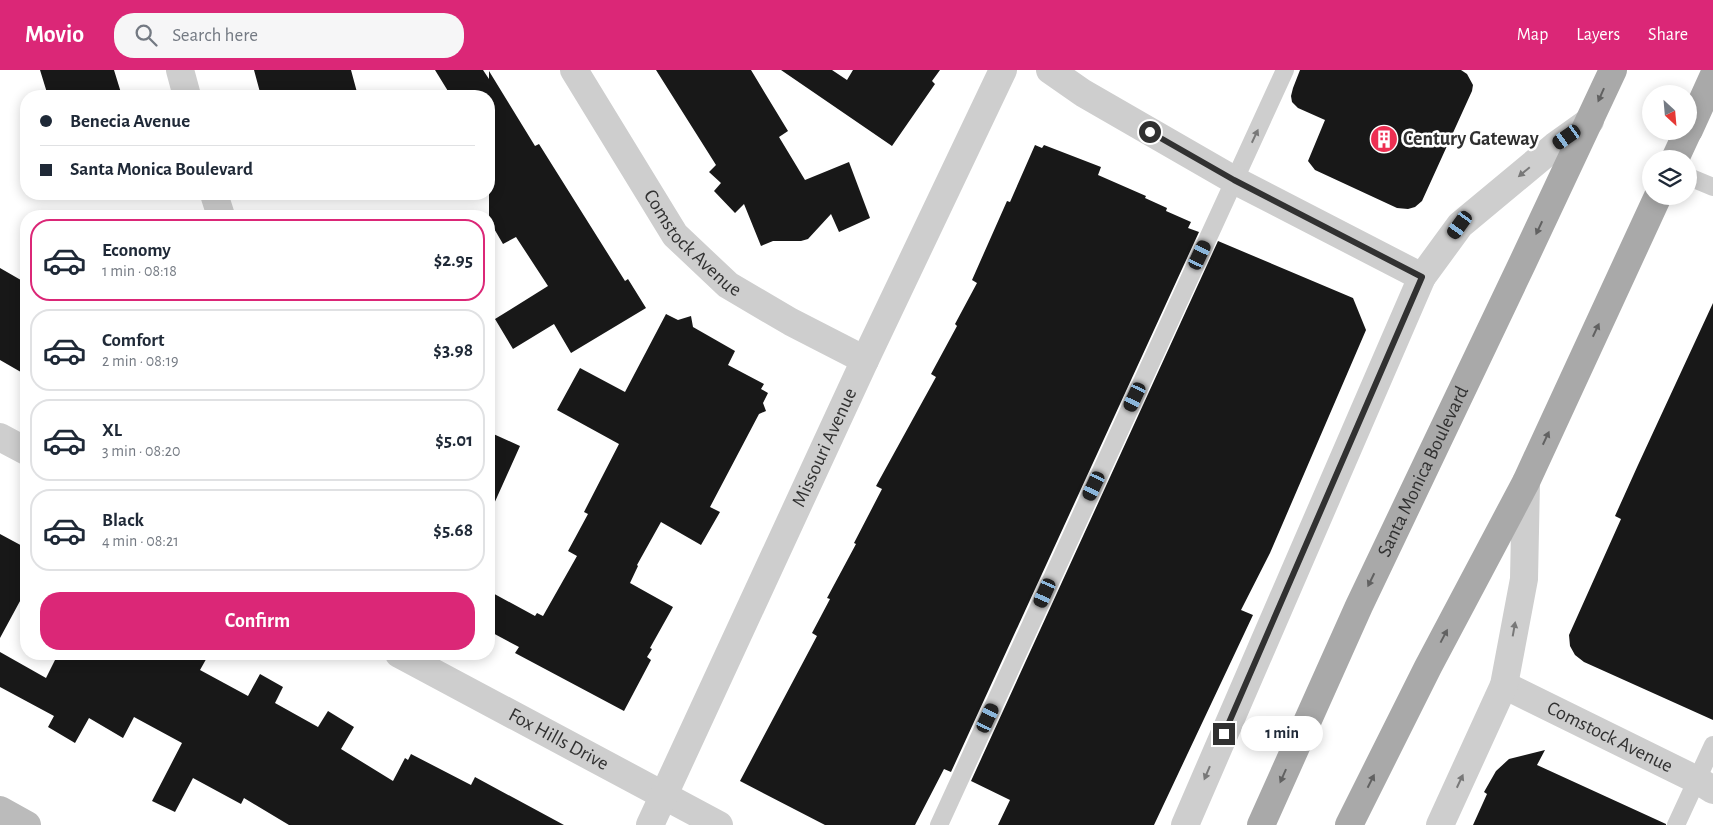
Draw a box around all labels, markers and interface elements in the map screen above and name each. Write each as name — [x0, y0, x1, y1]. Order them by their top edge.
search box — [114, 13, 464, 58]
icon: search — [132, 21, 160, 49]
text: Movio — [25, 23, 84, 47]
text: Search here — [172, 26, 258, 45]
text: Map — [1517, 26, 1548, 44]
text: Layers — [1576, 26, 1620, 44]
text: Share — [1648, 26, 1688, 44]
north arrow — [1642, 85, 1698, 140]
map controls — [1642, 85, 1697, 205]
one-way arrow — [1597, 88, 1605, 102]
text: Benecia Avenue — [70, 112, 190, 131]
route start — [1139, 121, 1161, 143]
car — [1550, 122, 1583, 152]
building icon: Century Gateway — [1369, 124, 1399, 154]
one-way arrow — [1251, 129, 1259, 143]
place label: Century Gateway — [1403, 129, 1539, 149]
button: layers — [1642, 150, 1697, 205]
text: Santa Monica Boulevard — [70, 160, 253, 179]
one-way arrow — [1517, 166, 1530, 177]
street label: Comstock Avenue — [640, 186, 745, 300]
car — [1445, 208, 1474, 242]
one-way arrow — [1535, 221, 1543, 235]
icon: car — [42, 238, 87, 283]
car — [1186, 238, 1213, 272]
text: Economy — [102, 241, 171, 260]
text: $2.95 — [434, 251, 473, 270]
text: 1 min · 08:18 — [102, 263, 177, 279]
one-way arrow — [1593, 323, 1601, 337]
icon: car — [42, 328, 87, 373]
text: Comfort — [102, 331, 164, 350]
text: $3.98 — [433, 341, 473, 360]
text: 2 min · 08:19 — [102, 353, 179, 369]
car — [1121, 380, 1148, 414]
street label: Santa Monica Boulevard — [1374, 383, 1472, 560]
street label: Missouri Avenue — [789, 385, 861, 510]
icon: car — [42, 418, 87, 463]
text: XL — [102, 421, 122, 440]
text: $5.01 — [435, 431, 473, 450]
one-way arrow — [1543, 431, 1551, 445]
text: 3 min · 08:20 — [102, 443, 181, 459]
car — [1080, 469, 1107, 503]
icon: car — [42, 508, 87, 553]
text: Black — [102, 511, 144, 530]
text: $5.68 — [433, 521, 473, 540]
text: 4 min · 08:21 — [102, 533, 179, 549]
one-way arrow — [1367, 573, 1375, 587]
car — [1032, 576, 1057, 610]
button: Confirm — [40, 592, 475, 650]
one-way arrow — [1511, 620, 1519, 636]
one-way arrow — [1440, 629, 1448, 644]
street label: Comstock Avenue — [1544, 698, 1676, 776]
car — [974, 701, 1001, 735]
street label: Fox Hills Drive — [505, 704, 612, 774]
callout: 1 min — [1242, 716, 1324, 752]
route end — [1213, 723, 1235, 745]
text: 1 min — [1265, 725, 1299, 741]
one-way arrow — [1203, 766, 1211, 780]
one-way arrow — [1278, 769, 1286, 783]
one-way arrow — [1367, 774, 1375, 789]
one-way arrow — [1457, 774, 1465, 788]

